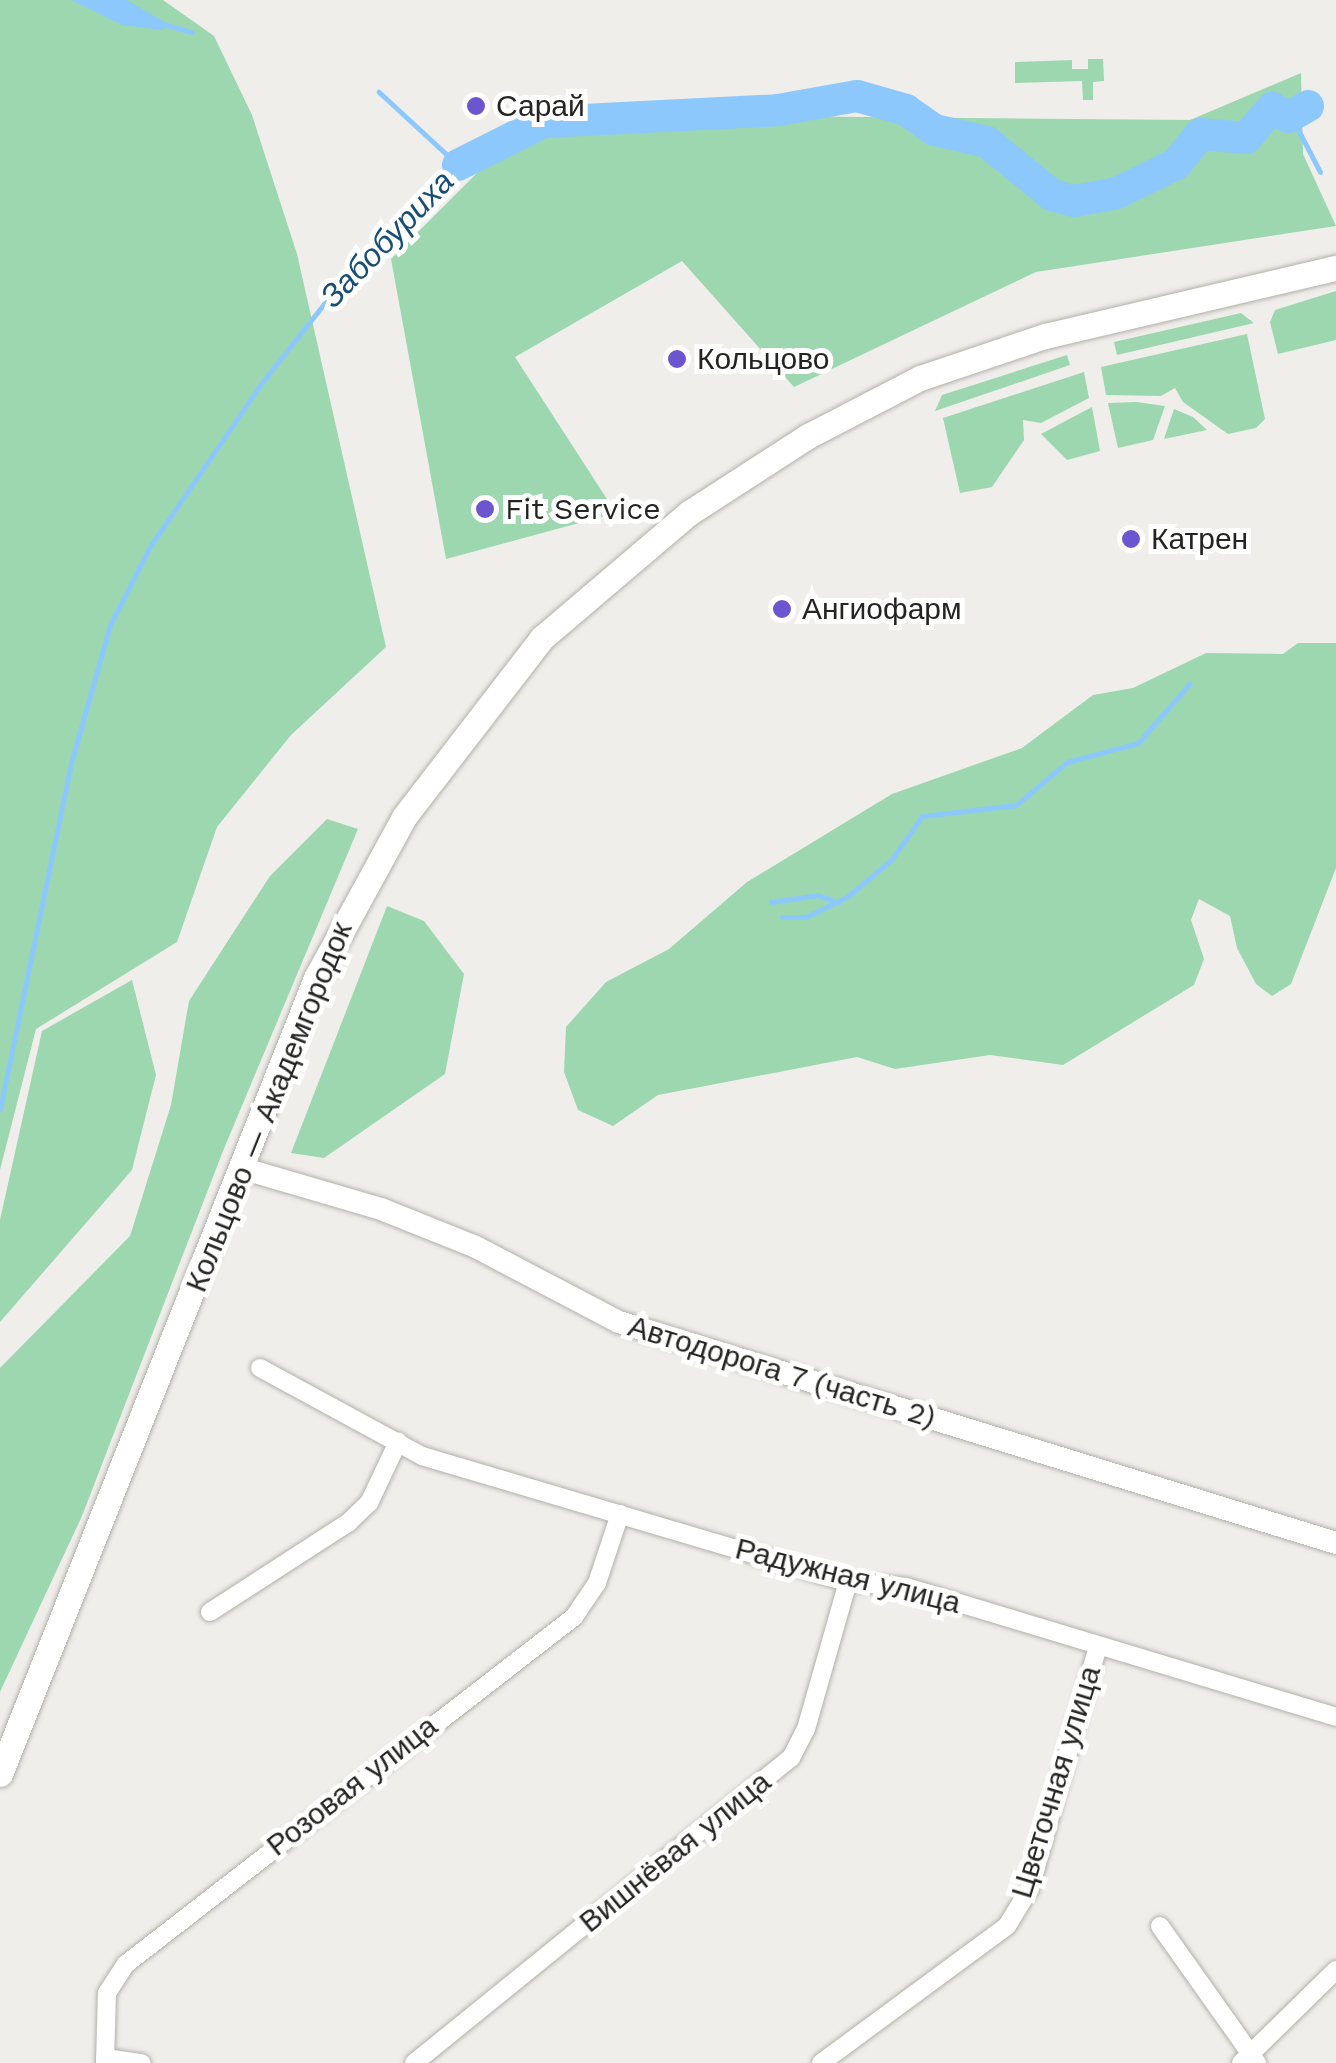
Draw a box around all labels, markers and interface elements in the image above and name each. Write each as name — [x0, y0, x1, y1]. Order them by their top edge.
place label: Сарай — [496, 88, 585, 124]
marker: Сарай — [465, 95, 487, 117]
water label: Забобуриха — [312, 163, 462, 315]
place label: Кольцово — [697, 341, 829, 377]
marker: Кольцово — [666, 348, 688, 370]
place label: Fit Service — [505, 491, 661, 527]
marker: Fit Service — [474, 498, 496, 520]
place label: Катрен — [1151, 521, 1248, 557]
marker: Катрен — [1120, 528, 1142, 550]
place label: Ангиофарм — [802, 591, 962, 627]
marker: Ангиофарм — [771, 598, 793, 620]
street label: Кольцово — Академгородок — [178, 917, 360, 1297]
street label: Автодорога 7 (часть 2) — [623, 1308, 941, 1436]
street label: Радужная улица — [732, 1531, 964, 1621]
street label: Цветочная улица — [1004, 1662, 1108, 1902]
street label: Розовая улица — [260, 1708, 444, 1864]
street label: Вишнёвая улица — [572, 1764, 778, 1940]

